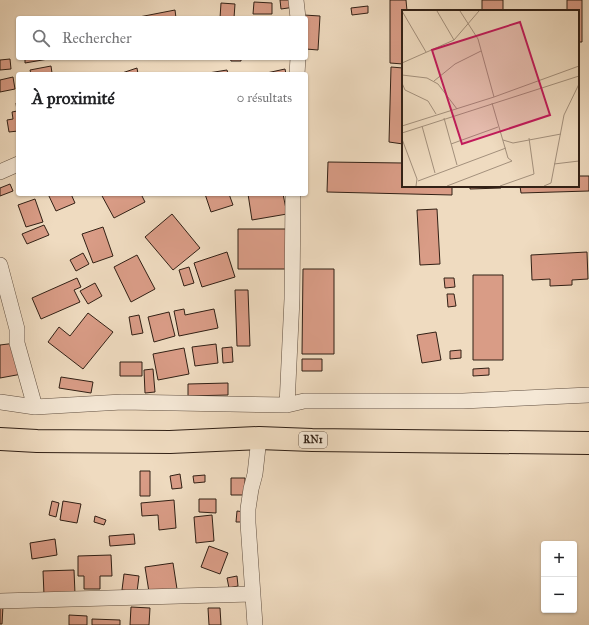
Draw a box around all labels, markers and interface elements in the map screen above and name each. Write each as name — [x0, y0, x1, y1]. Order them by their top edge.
inset map — [402, 10, 579, 187]
search box — [16, 16, 308, 60]
icon: search — [30, 27, 52, 49]
text: Rechercher — [62, 29, 132, 47]
text: À proximité — [32, 88, 115, 109]
text: 0 résultats — [237, 90, 292, 106]
road number: RN1 — [299, 432, 327, 448]
map controls — [541, 541, 577, 613]
button: + — [541, 541, 577, 577]
button: − — [541, 577, 577, 613]

